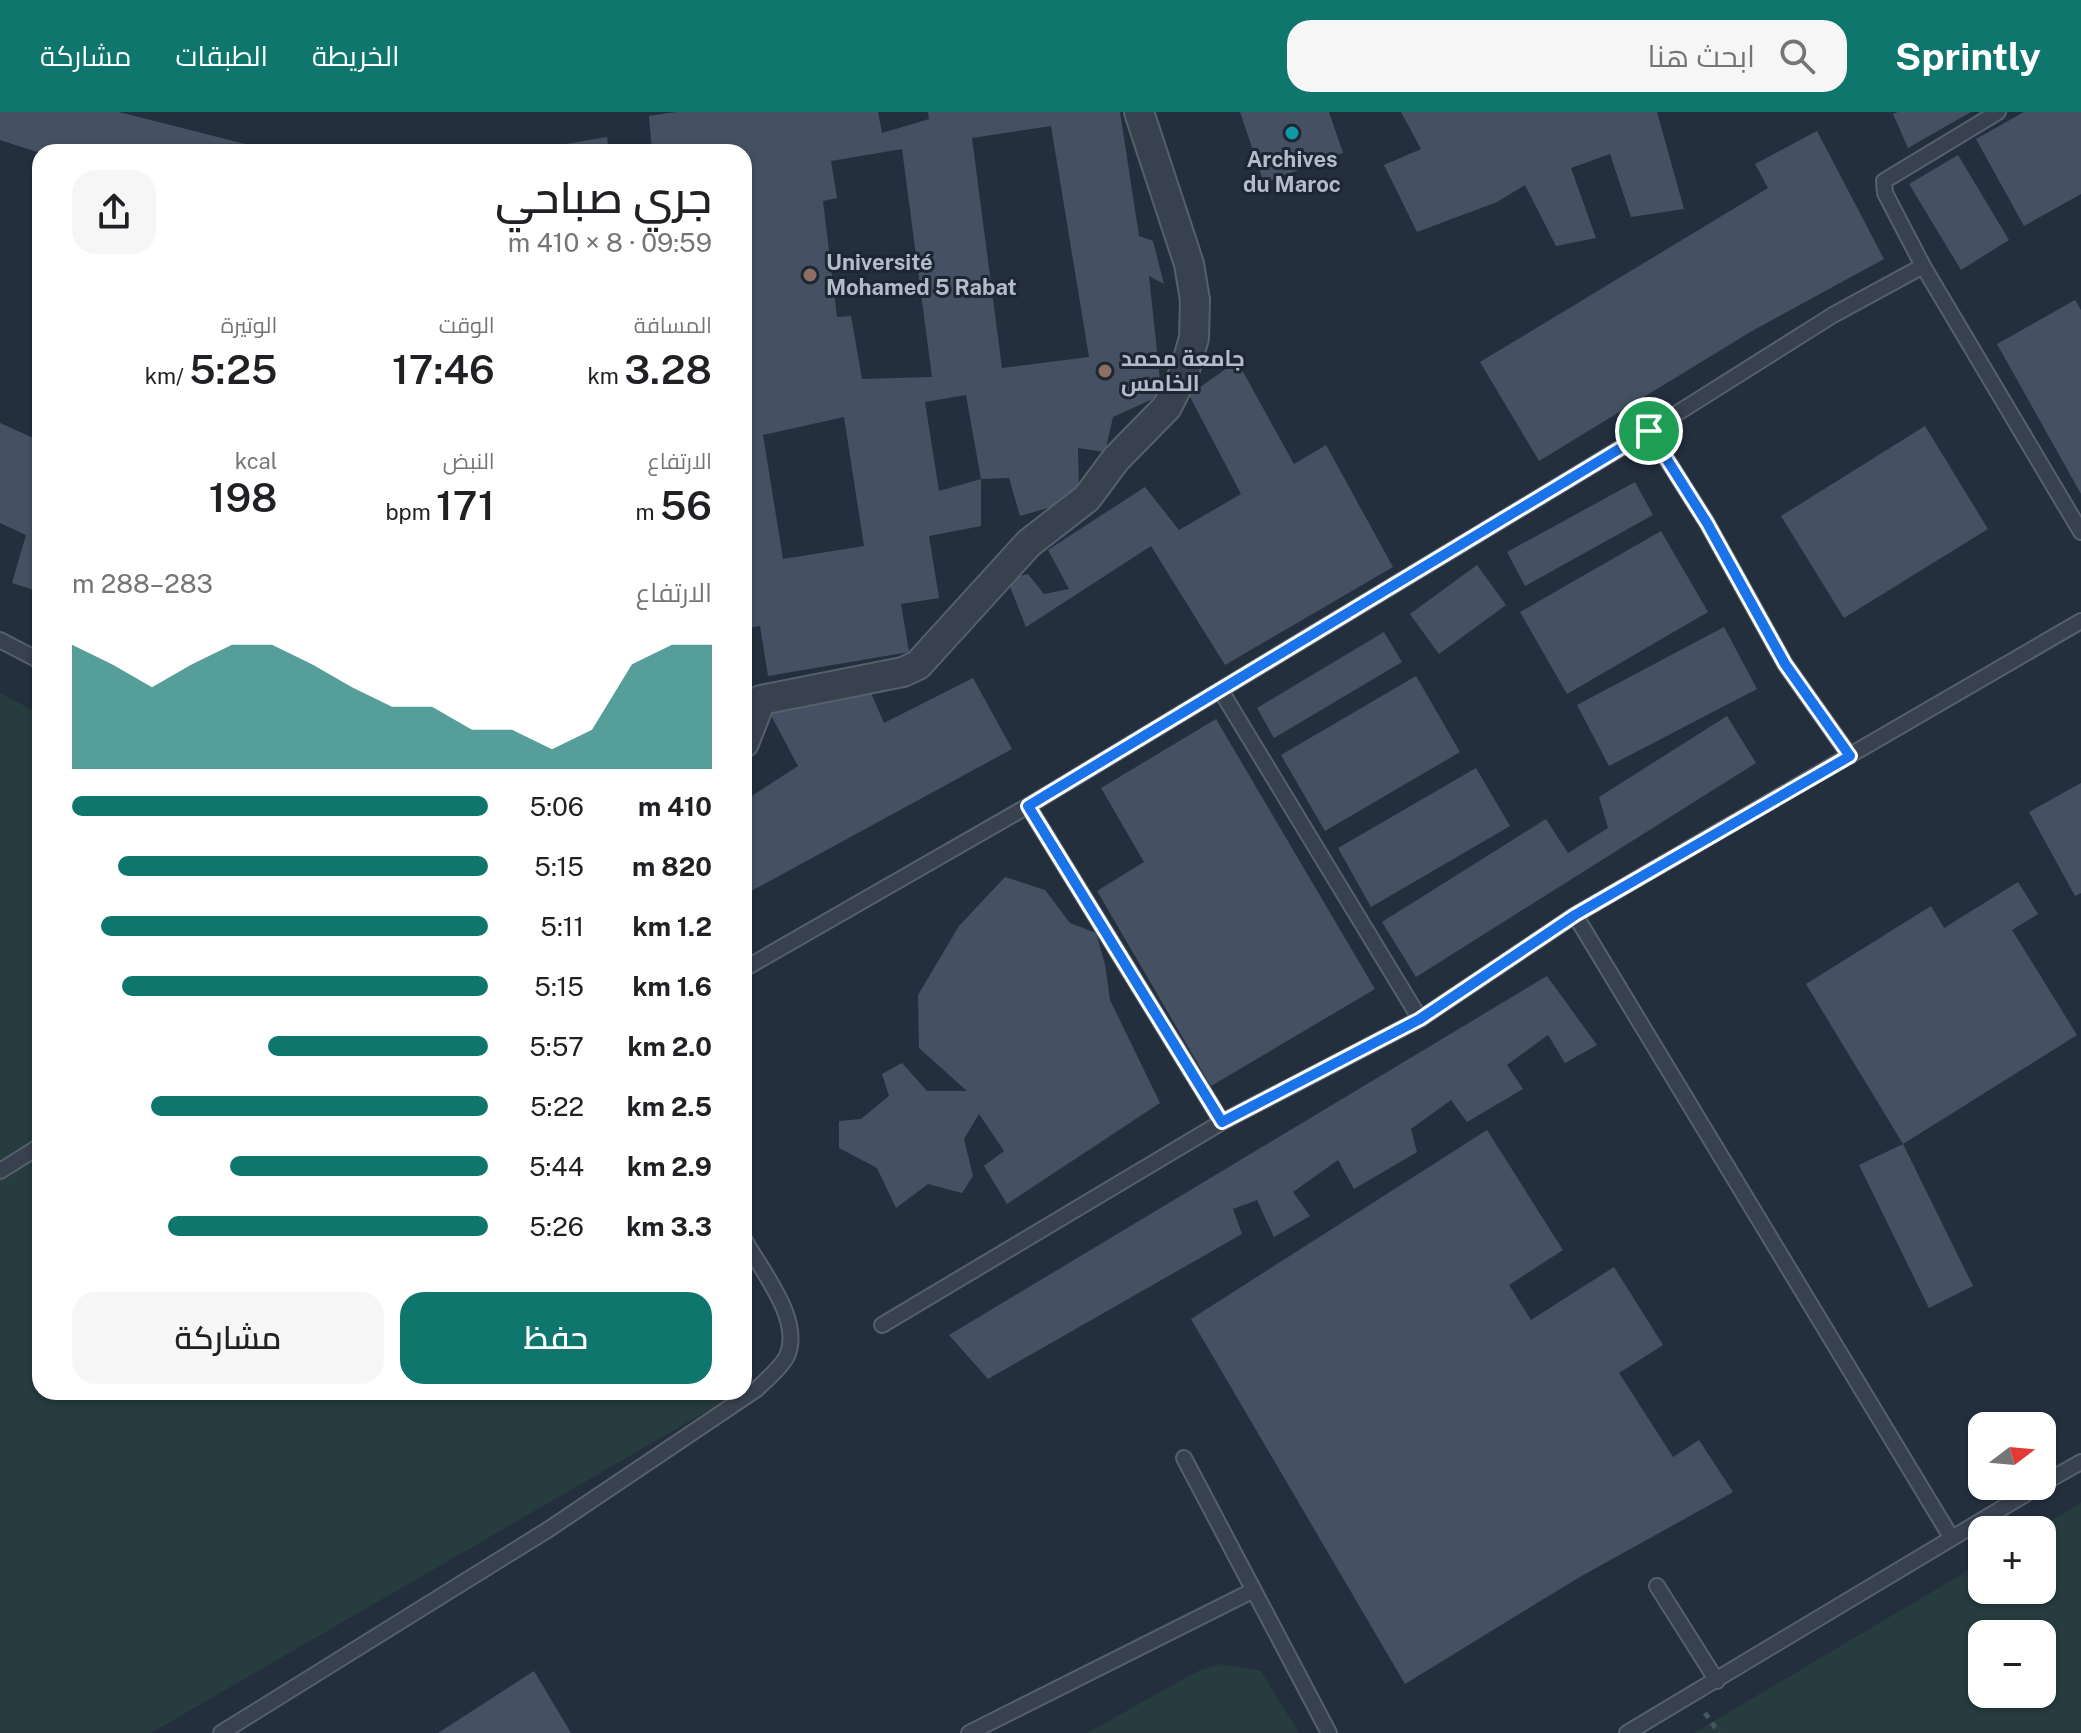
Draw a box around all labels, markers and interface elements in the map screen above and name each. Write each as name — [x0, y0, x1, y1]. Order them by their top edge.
search box — [1287, 20, 1847, 92]
icon: search — [1775, 34, 1819, 78]
text: Sprintly — [1895, 34, 2041, 79]
text: ابحث هنا — [1648, 38, 1755, 74]
text: مشاركة — [40, 39, 131, 72]
text: الطبقات — [175, 39, 268, 72]
text: الخريطة — [312, 39, 399, 72]
marker: Archives du Maroc — [1283, 124, 1301, 142]
place label: Archives du Maroc — [1243, 146, 1341, 197]
button: share — [72, 170, 156, 254]
text: جري صباحي — [495, 171, 712, 223]
text: 09:59 · 8 × 410 m — [508, 227, 712, 258]
place label: Université Mohamed 5 Rabat — [826, 249, 1017, 300]
marker: Université Mohamed 5 Rabat — [801, 266, 819, 284]
text: الوتيرة — [221, 312, 277, 338]
text: الوقت — [439, 312, 495, 338]
text: المسافة — [634, 312, 712, 338]
place label: جامعة محمد الخامس — [1121, 345, 1245, 397]
text: 5:25 — [189, 346, 277, 393]
text: 17:46 — [392, 346, 495, 393]
text: 3.28 — [624, 346, 712, 393]
marker: جامعة محمد الخامس — [1096, 362, 1114, 380]
text: /km — [145, 363, 189, 389]
text: km — [587, 363, 624, 389]
pin — [1615, 397, 1683, 465]
icon: arrive — [1627, 409, 1671, 453]
text: kcal — [235, 448, 277, 474]
text: النبض — [443, 448, 495, 474]
text: الارتفاع — [648, 448, 712, 474]
text: 198 — [209, 474, 277, 521]
text: 171 — [436, 482, 495, 529]
text: 56 — [660, 482, 712, 529]
text: bpm — [385, 499, 436, 525]
text: m — [636, 499, 660, 525]
text: 283–288 m — [72, 568, 213, 599]
text: الارتفاع — [636, 577, 712, 608]
text: 5:06 — [530, 791, 584, 822]
text: 410 m — [638, 791, 712, 822]
text: 5:15 — [534, 851, 584, 882]
text: 820 m — [632, 851, 712, 882]
text: 5:11 — [540, 911, 584, 942]
text: 1.2 km — [633, 911, 712, 942]
text: 5:15 — [534, 971, 584, 1002]
text: 1.6 km — [632, 971, 712, 1002]
text: 5:57 — [529, 1031, 584, 1062]
text: 2.0 km — [627, 1031, 712, 1062]
text: 5:22 — [530, 1091, 584, 1122]
text: 2.5 km — [627, 1091, 712, 1122]
text: 5:44 — [529, 1151, 584, 1182]
text: 2.9 km — [627, 1151, 712, 1182]
text: 5:26 — [529, 1211, 584, 1242]
text: 3.3 km — [626, 1211, 712, 1242]
button: مشاركة — [72, 1292, 384, 1384]
button: حفظ — [400, 1292, 712, 1384]
north arrow — [1968, 1412, 2056, 1500]
map controls — [1968, 1412, 2056, 1708]
button: + — [1968, 1516, 2056, 1604]
button: − — [1968, 1620, 2056, 1708]

